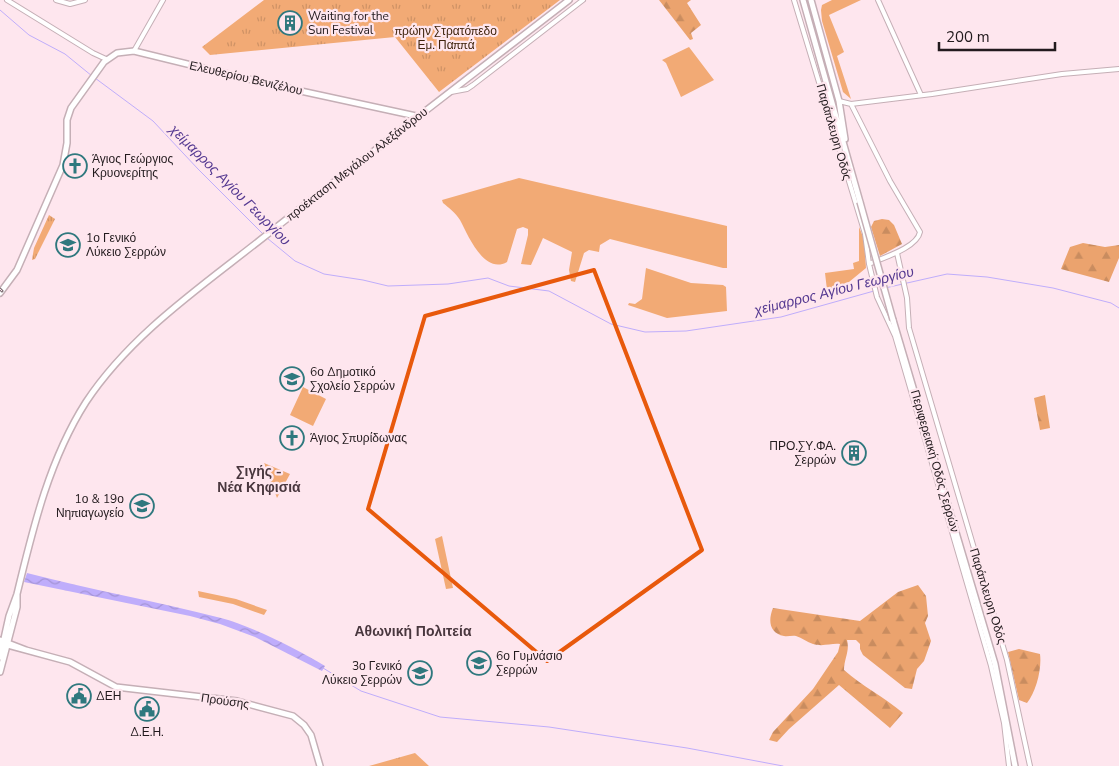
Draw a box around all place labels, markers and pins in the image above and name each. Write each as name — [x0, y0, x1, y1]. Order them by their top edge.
place label: Waiting for the Sun Festival — [308, 8, 389, 38]
building icon: Waiting for the Sun Festival — [277, 10, 303, 36]
place label: Άγιος Γεώργιος Κρυονερίτης — [92, 151, 173, 181]
church icon: Άγιος Γεώργιος Κρυονερίτης — [62, 153, 88, 179]
place label: 1ο Γενικό Λύκειο Σερρών — [86, 230, 166, 260]
school or university icon: 1ο Γενικό Λύκειο Σερρών — [55, 232, 81, 258]
place label: 6ο Δημοτικό Σχολείο Σερρών — [310, 364, 395, 394]
school or university icon: 6ο Δημοτικό Σχολείο Σερρών — [279, 366, 305, 392]
church icon: Άγιος Σπυρίδωνας — [279, 425, 305, 451]
place label: Άγιος Σπυρίδωνας — [310, 430, 407, 446]
place label: ΠΡΟ.ΣΥ.ΦΑ. Σερρών — [769, 438, 836, 468]
building icon: ΠΡΟ.ΣΥ.ΦΑ. Σερρών — [841, 440, 867, 466]
place label: 1ο & 19ο Νηπιαγωγείο — [56, 491, 124, 521]
school or university icon: 1ο & 19ο Νηπιαγωγείο — [129, 493, 155, 519]
place label: 6ο Γυμνάσιο Σερρών — [496, 648, 563, 678]
school or university icon: 6ο Γυμνάσιο Σερρών — [466, 650, 492, 676]
place label: 3ο Γενικό Λύκειο Σερρών — [322, 658, 402, 688]
school or university icon: 3ο Γενικό Λύκειο Σερρών — [407, 660, 433, 686]
public building icon: ΔΕΗ — [66, 683, 92, 709]
place label: ΔΕΗ — [96, 688, 121, 704]
public building icon: Δ.Ε.Η. — [134, 696, 160, 722]
place label: Δ.Ε.Η. — [130, 724, 164, 740]

